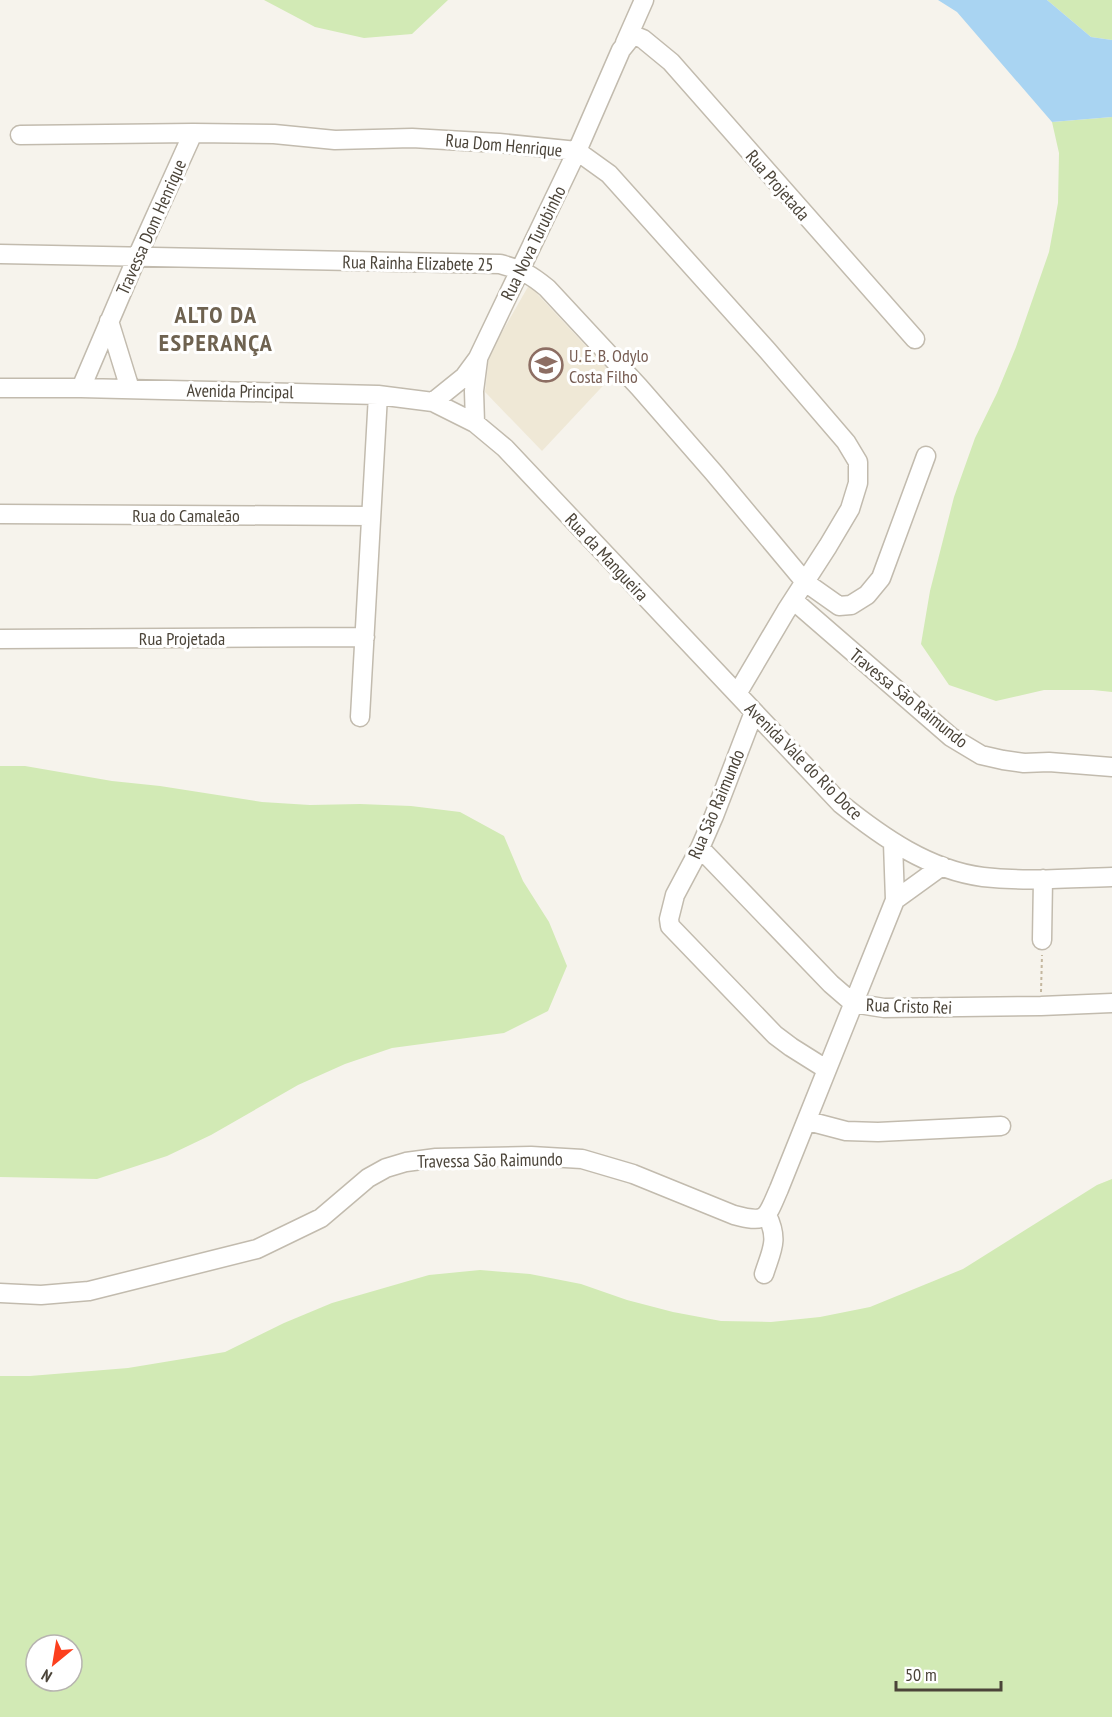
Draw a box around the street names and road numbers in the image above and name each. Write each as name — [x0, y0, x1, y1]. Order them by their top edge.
street label: Rua Dom Henrique — [445, 128, 563, 162]
street label: Rua Projetada — [741, 145, 815, 225]
street label: Travessa Dom Henrique — [111, 156, 191, 298]
street label: Rua Nova Turubinho — [495, 182, 571, 304]
street label: Rua Rainha Elizabete 25 — [342, 250, 494, 276]
street label: Avenida Principal — [186, 379, 294, 403]
street label: Rua do Camaleão — [132, 504, 240, 527]
street label: Rua da Mangueira — [560, 508, 654, 606]
street label: Rua Projetada — [139, 627, 225, 650]
street label: Travessa São Raimundo — [845, 643, 973, 753]
street label: Avenida Vale do Rio Doce — [740, 697, 868, 825]
street label: Rua São Raimundo — [683, 746, 749, 862]
street label: Rua Cristo Rei — [866, 993, 952, 1019]
street label: Travessa São Raimundo — [417, 1147, 563, 1173]

